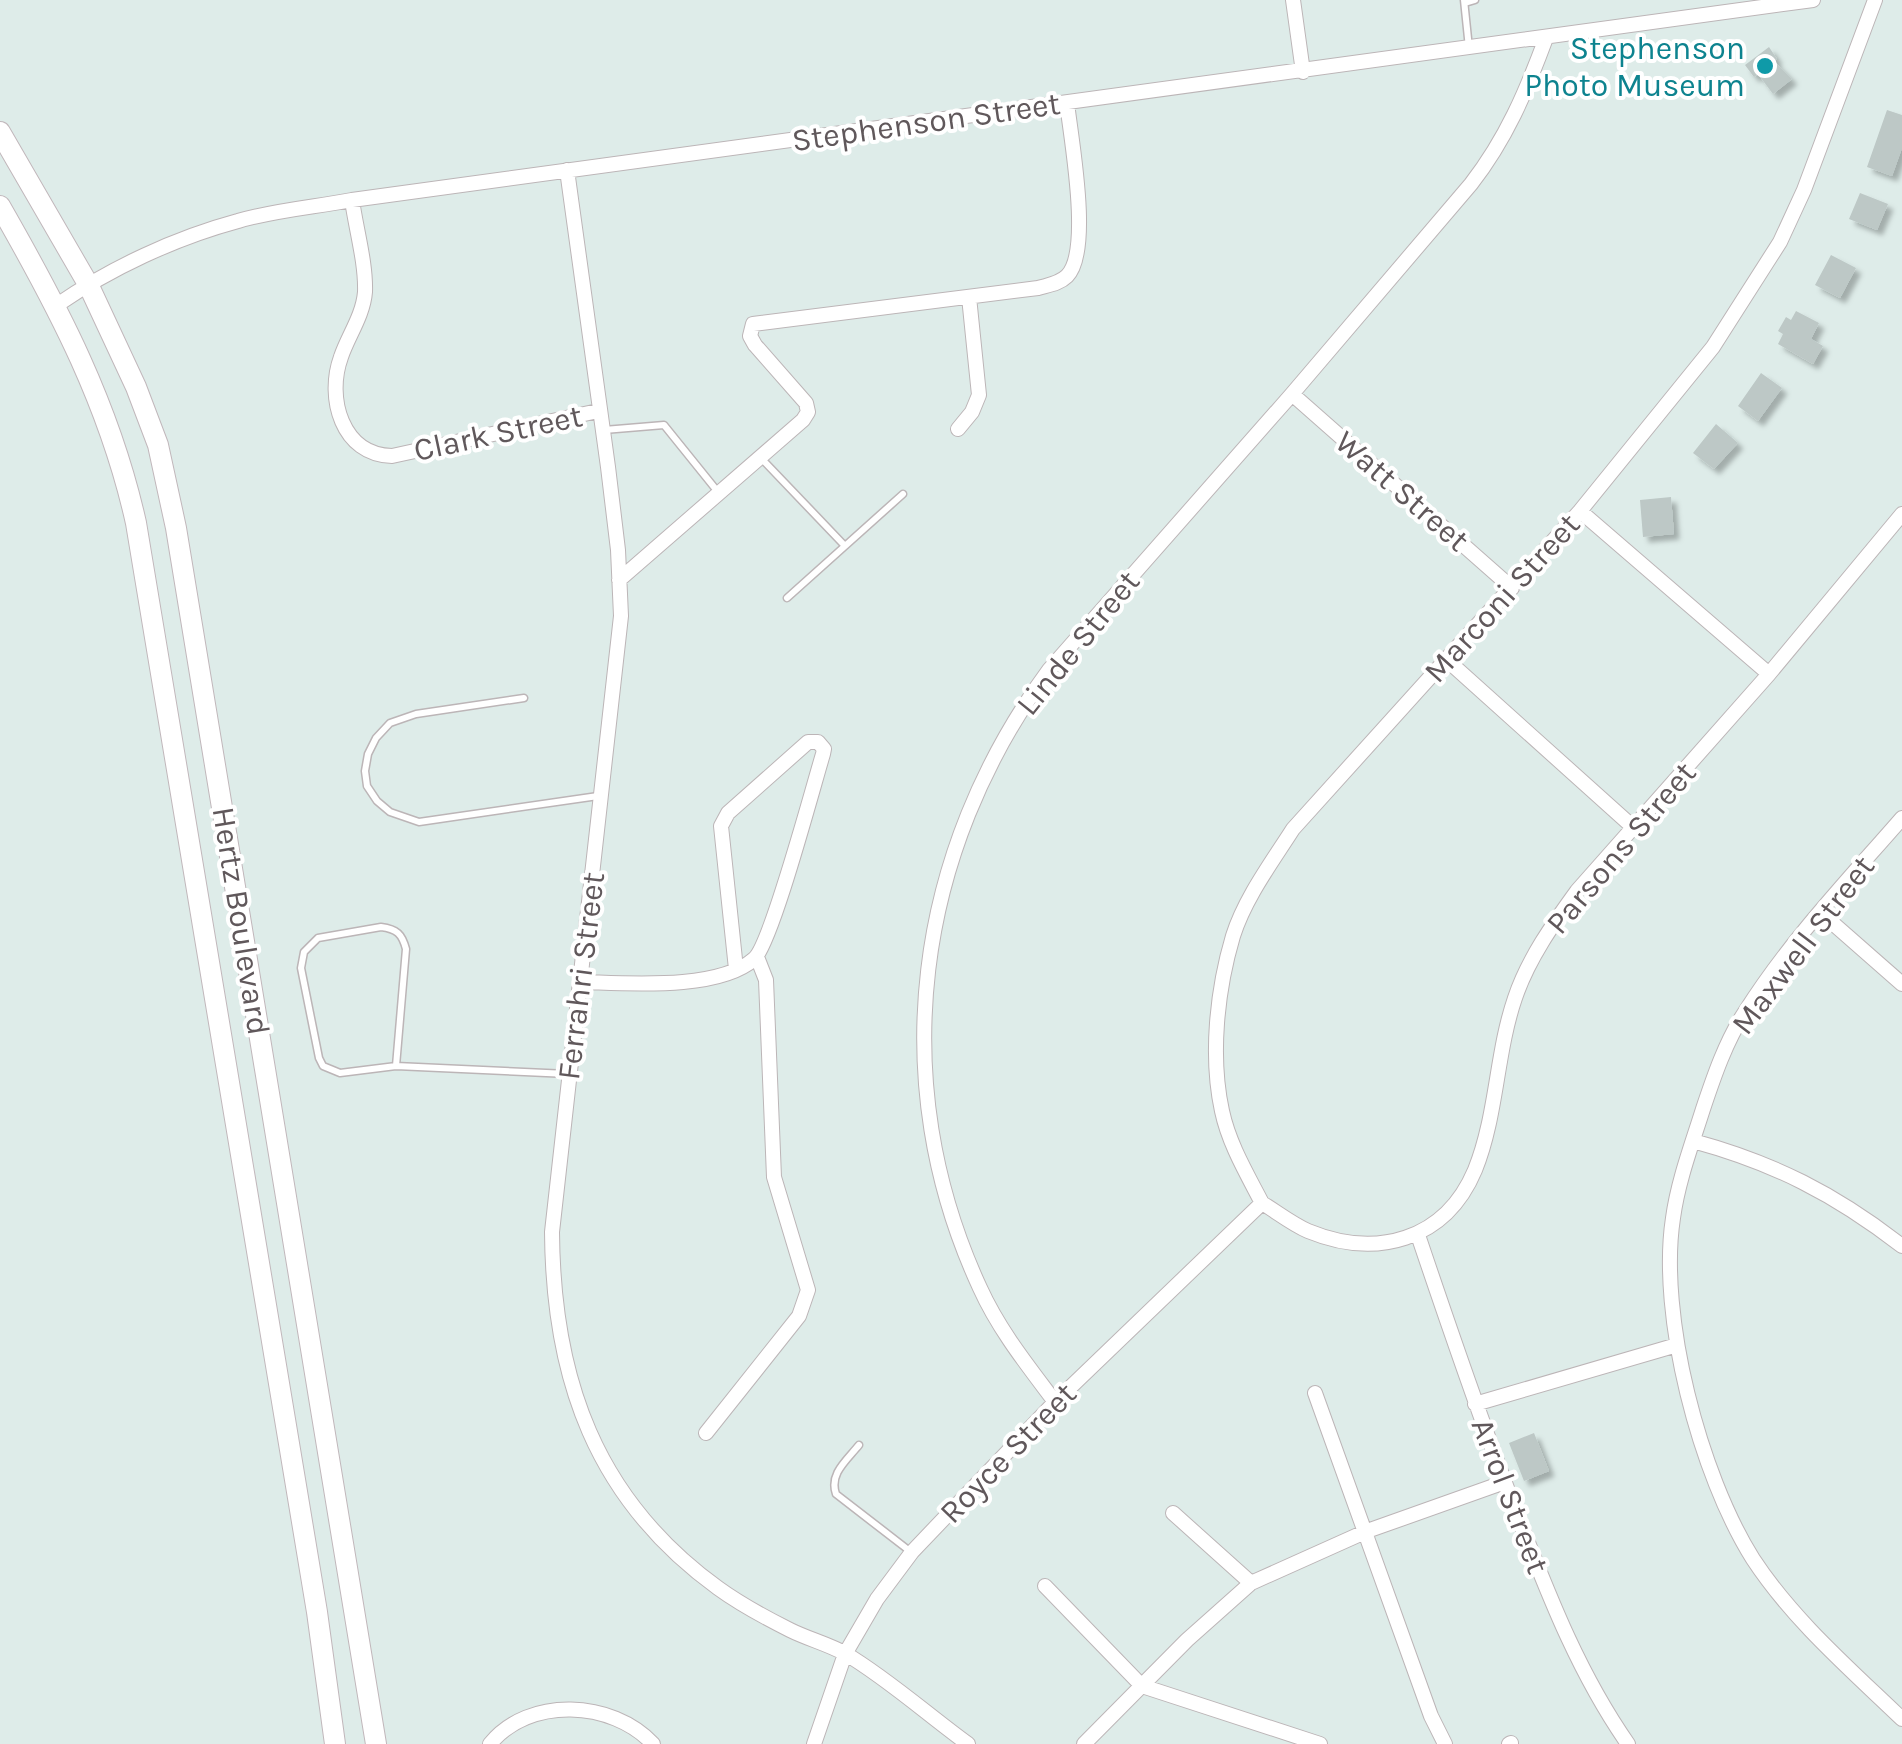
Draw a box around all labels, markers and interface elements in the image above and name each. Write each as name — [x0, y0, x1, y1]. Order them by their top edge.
place label: Stephenson Photo Museum — [1524, 30, 1745, 104]
marker: Stephenson Photo Museum — [1754, 55, 1776, 77]
street label: Stephenson Street — [789, 85, 1063, 159]
street label: Clark Street — [410, 397, 586, 469]
street label: Watt Street — [1328, 423, 1476, 559]
street label: Marconi Street — [1416, 506, 1588, 690]
street label: Linde Street — [1009, 563, 1147, 723]
street label: Parsons Street — [1538, 755, 1704, 941]
street label: Hertz Boulevard — [205, 804, 277, 1038]
street label: Maxwell Street — [1724, 848, 1882, 1042]
street label: Ferrahri Street — [550, 870, 612, 1082]
street label: Royce Street — [932, 1375, 1084, 1531]
street label: Arrol Street — [1463, 1413, 1557, 1579]

